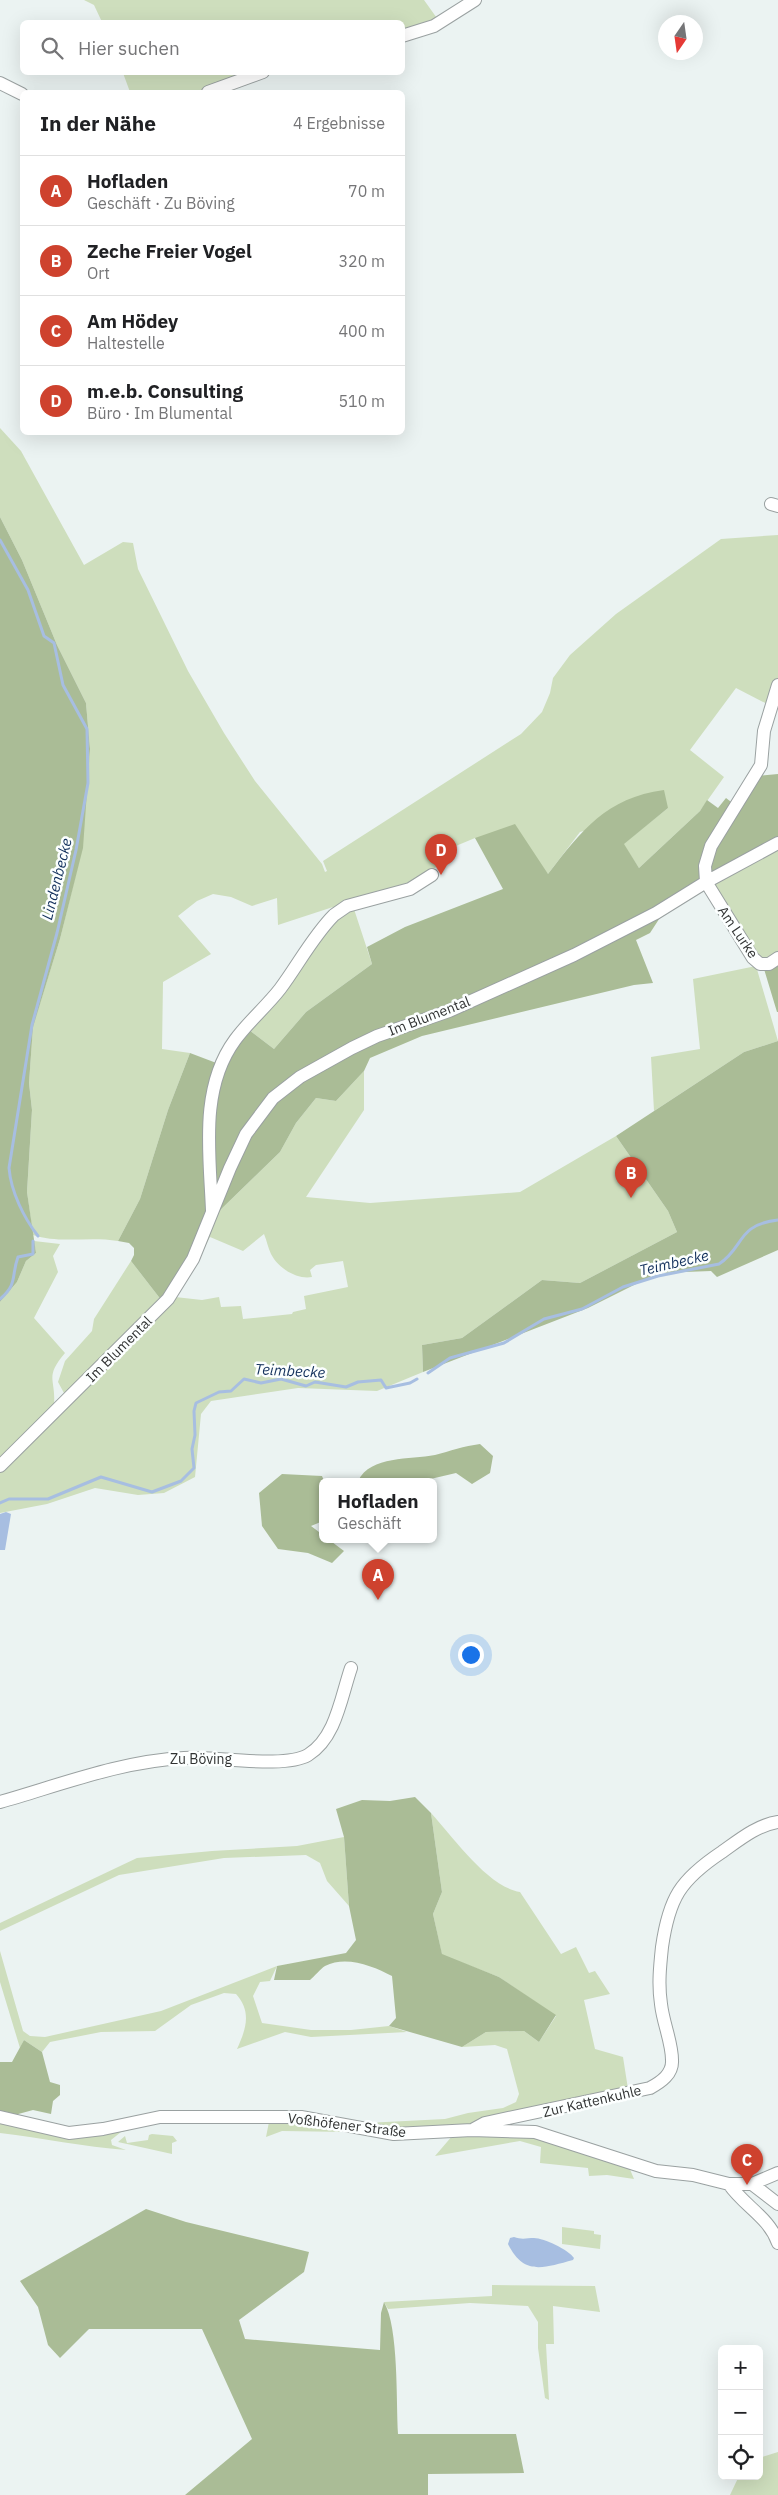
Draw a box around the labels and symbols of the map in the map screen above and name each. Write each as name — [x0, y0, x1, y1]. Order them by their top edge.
north arrow — [658, 15, 703, 60]
pin: D — [425, 834, 457, 875]
water label: Lindenbecke — [37, 836, 76, 922]
street label: Am Lurke — [714, 902, 762, 962]
street label: Im Blumental — [386, 992, 473, 1040]
pin: B — [615, 1157, 647, 1198]
water label: Teimbecke — [637, 1245, 711, 1280]
street label: Im Blumental — [82, 1312, 156, 1386]
water label: Teimbecke — [254, 1359, 326, 1382]
pin: A — [362, 1559, 394, 1600]
your location — [458, 1642, 484, 1668]
street label: Zu Böving — [170, 1750, 233, 1768]
street label: Zur Kattenkuhle — [541, 2081, 643, 2121]
street label: Voßhöfener Straße — [287, 2109, 407, 2141]
pin: C — [731, 2144, 763, 2185]

